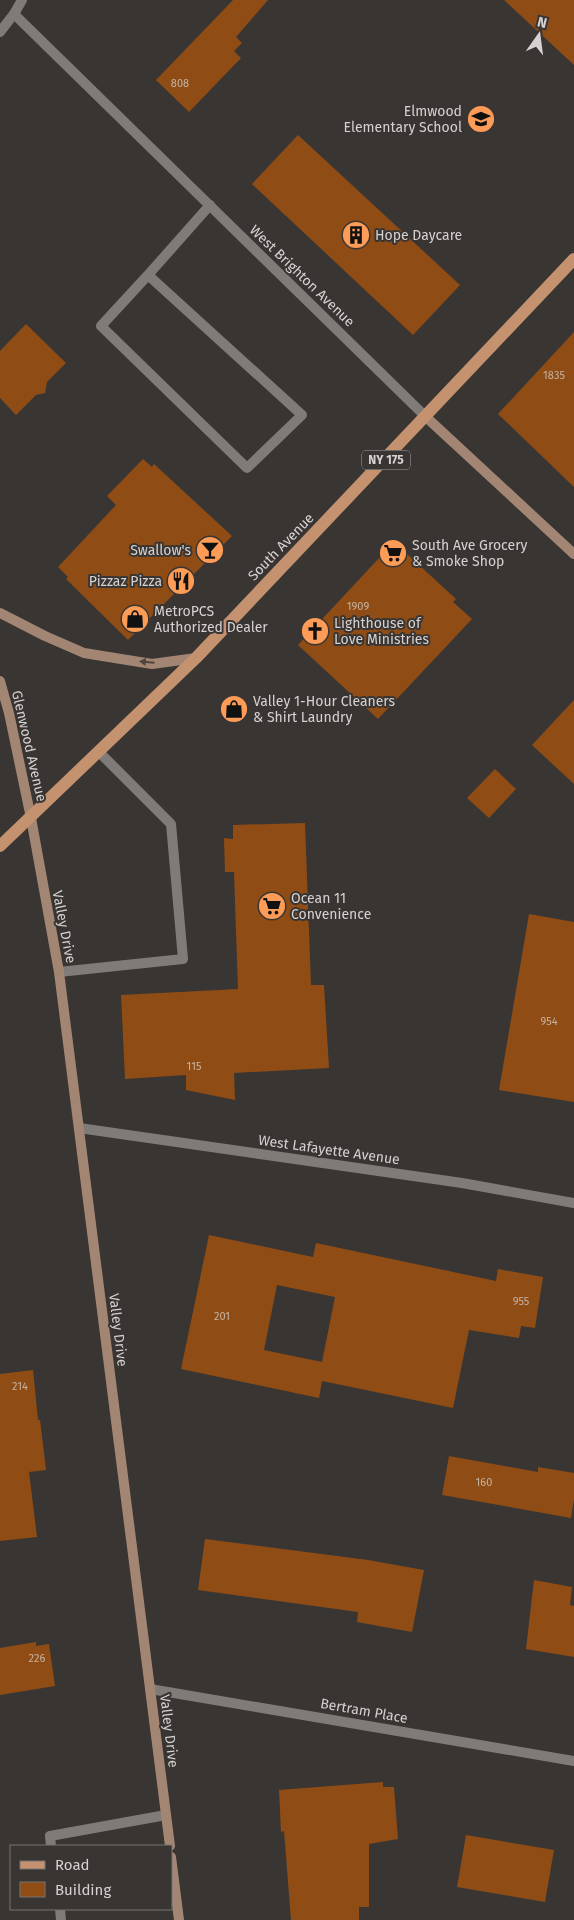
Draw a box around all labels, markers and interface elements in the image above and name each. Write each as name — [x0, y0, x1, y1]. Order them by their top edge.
north arrow — [514, 10, 564, 60]
text: N — [535, 13, 549, 32]
house number: 808 — [171, 77, 189, 90]
place label: Elmwood Elementary School — [344, 103, 462, 136]
school or university icon: Elmwood Elementary School — [466, 104, 496, 134]
building icon: Hope Daycare — [341, 220, 371, 250]
street label: West Brighton Avenue — [246, 222, 358, 330]
place label: Hope Daycare — [375, 227, 462, 244]
house number: 1835 — [543, 369, 565, 382]
road number: NY 175 — [362, 450, 410, 470]
street label: South Avenue — [245, 510, 317, 584]
bar icon: Swallow's — [195, 535, 225, 565]
place label: South Ave Grocery & Smoke Shop — [412, 537, 528, 570]
supermarket icon: South Ave Grocery & Smoke Shop — [378, 538, 408, 568]
place label: Swallow's — [130, 542, 191, 559]
restaurant icon: Pizzaz Pizza — [166, 566, 196, 596]
place label: Pizzaz Pizza — [89, 573, 162, 590]
house number: 1909 — [347, 600, 369, 613]
place label: MetroPCS Authorized Dealer — [154, 603, 268, 636]
shop icon: MetroPCS Authorized Dealer — [120, 604, 150, 634]
place label: Lighthouse of Love Ministries — [334, 615, 429, 648]
church icon: Lighthouse of Love Ministries — [300, 616, 330, 646]
one-way arrow — [139, 658, 155, 666]
street label: Glenwood Avenue — [8, 689, 50, 803]
place label: Valley 1-Hour Cleaners & Shirt Laundry — [253, 693, 396, 726]
shop icon: Valley 1-Hour Cleaners & Shirt Laundry — [219, 694, 249, 724]
street label: Valley Drive — [49, 889, 79, 965]
place label: Ocean 11 Convenience — [291, 890, 371, 923]
supermarket icon: Ocean 11 Convenience — [257, 891, 287, 921]
house number: 954 — [540, 1015, 558, 1028]
house number: 115 — [187, 1060, 202, 1073]
street label: West Lafayette Avenue — [257, 1132, 401, 1168]
street label: Valley Drive — [105, 1292, 131, 1368]
house number: 955 — [513, 1295, 530, 1308]
house number: 201 — [214, 1310, 230, 1323]
house number: 214 — [12, 1380, 28, 1393]
house number: 160 — [476, 1476, 492, 1489]
house number: 226 — [29, 1652, 46, 1665]
street label: Valley Drive — [156, 1693, 182, 1769]
street label: Bertram Place — [319, 1695, 409, 1727]
legend — [10, 1845, 172, 1910]
text: Road — [55, 1856, 90, 1874]
text: Building — [55, 1881, 111, 1899]

